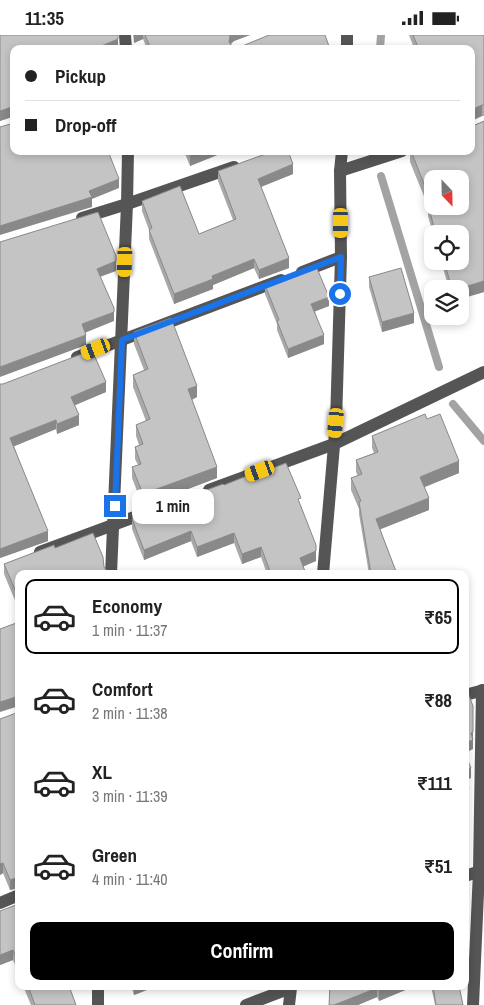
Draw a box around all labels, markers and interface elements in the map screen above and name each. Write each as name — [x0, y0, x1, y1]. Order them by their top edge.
text: 11:35 — [25, 5, 64, 31]
text: Pickup — [55, 63, 106, 89]
text: Drop-off — [55, 112, 116, 138]
north arrow — [424, 170, 469, 215]
map controls — [424, 170, 469, 325]
car — [333, 208, 348, 238]
button: locate — [424, 225, 469, 270]
car — [116, 247, 133, 277]
button: layers — [424, 280, 469, 325]
route start — [329, 283, 351, 305]
car — [79, 337, 112, 361]
car — [327, 407, 344, 439]
car — [243, 459, 276, 483]
callout: 1 min — [132, 489, 215, 523]
route end — [104, 495, 126, 517]
text: 1 min — [156, 495, 190, 517]
text: Economy — [92, 593, 162, 619]
icon: car — [32, 594, 77, 639]
text: ₹65 — [424, 604, 452, 630]
text: 1 min · 11:37 — [92, 619, 168, 641]
text: Comfort — [92, 676, 153, 702]
icon: car — [32, 677, 77, 722]
text: ₹88 — [424, 687, 452, 713]
text: 2 min · 11:38 — [92, 702, 168, 724]
text: XL — [92, 759, 112, 785]
icon: car — [32, 760, 77, 805]
text: ₹111 — [417, 770, 452, 796]
text: 3 min · 11:39 — [92, 785, 168, 807]
text: Green — [92, 842, 137, 868]
icon: car — [32, 843, 77, 888]
text: ₹51 — [424, 853, 452, 879]
text: 4 min · 11:40 — [92, 868, 168, 890]
button: Confirm — [30, 922, 454, 980]

